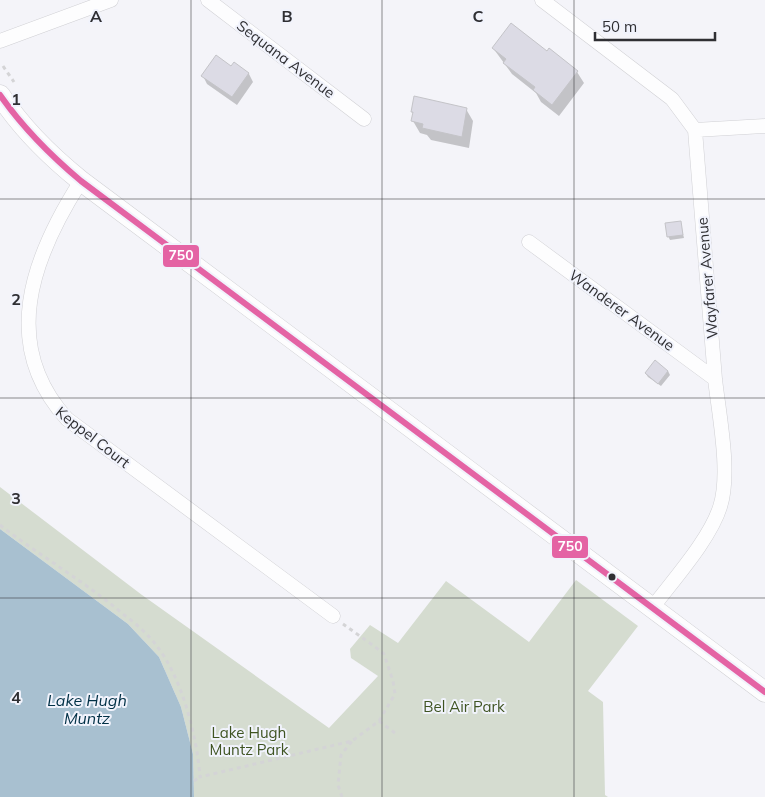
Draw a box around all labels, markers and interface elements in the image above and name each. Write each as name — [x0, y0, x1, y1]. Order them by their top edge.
text: A — [90, 6, 102, 26]
text: B — [281, 6, 293, 26]
text: C — [473, 6, 484, 26]
scale bar — [595, 10, 715, 42]
street label: Sequana Avenue — [233, 16, 339, 102]
text: 50 m — [602, 17, 637, 36]
text: 1 — [11, 89, 21, 109]
street label: Wayfarer Avenue — [692, 216, 722, 340]
line badge: 750 — [162, 244, 200, 268]
text: 750 — [168, 246, 194, 264]
street label: Wanderer Avenue — [565, 265, 679, 355]
text: 2 — [11, 289, 21, 309]
street label: Keppel Court — [52, 402, 134, 472]
text: 3 — [11, 488, 21, 508]
line badge: 750 — [551, 535, 589, 559]
text: 750 — [557, 537, 583, 555]
unlabelled marker — [607, 572, 617, 582]
text: 4 — [11, 687, 21, 707]
water label: Lake Hugh Muntz — [47, 690, 127, 728]
park label: Bel Air Park — [423, 697, 505, 716]
park label: Lake Hugh Muntz Park — [210, 723, 289, 759]

